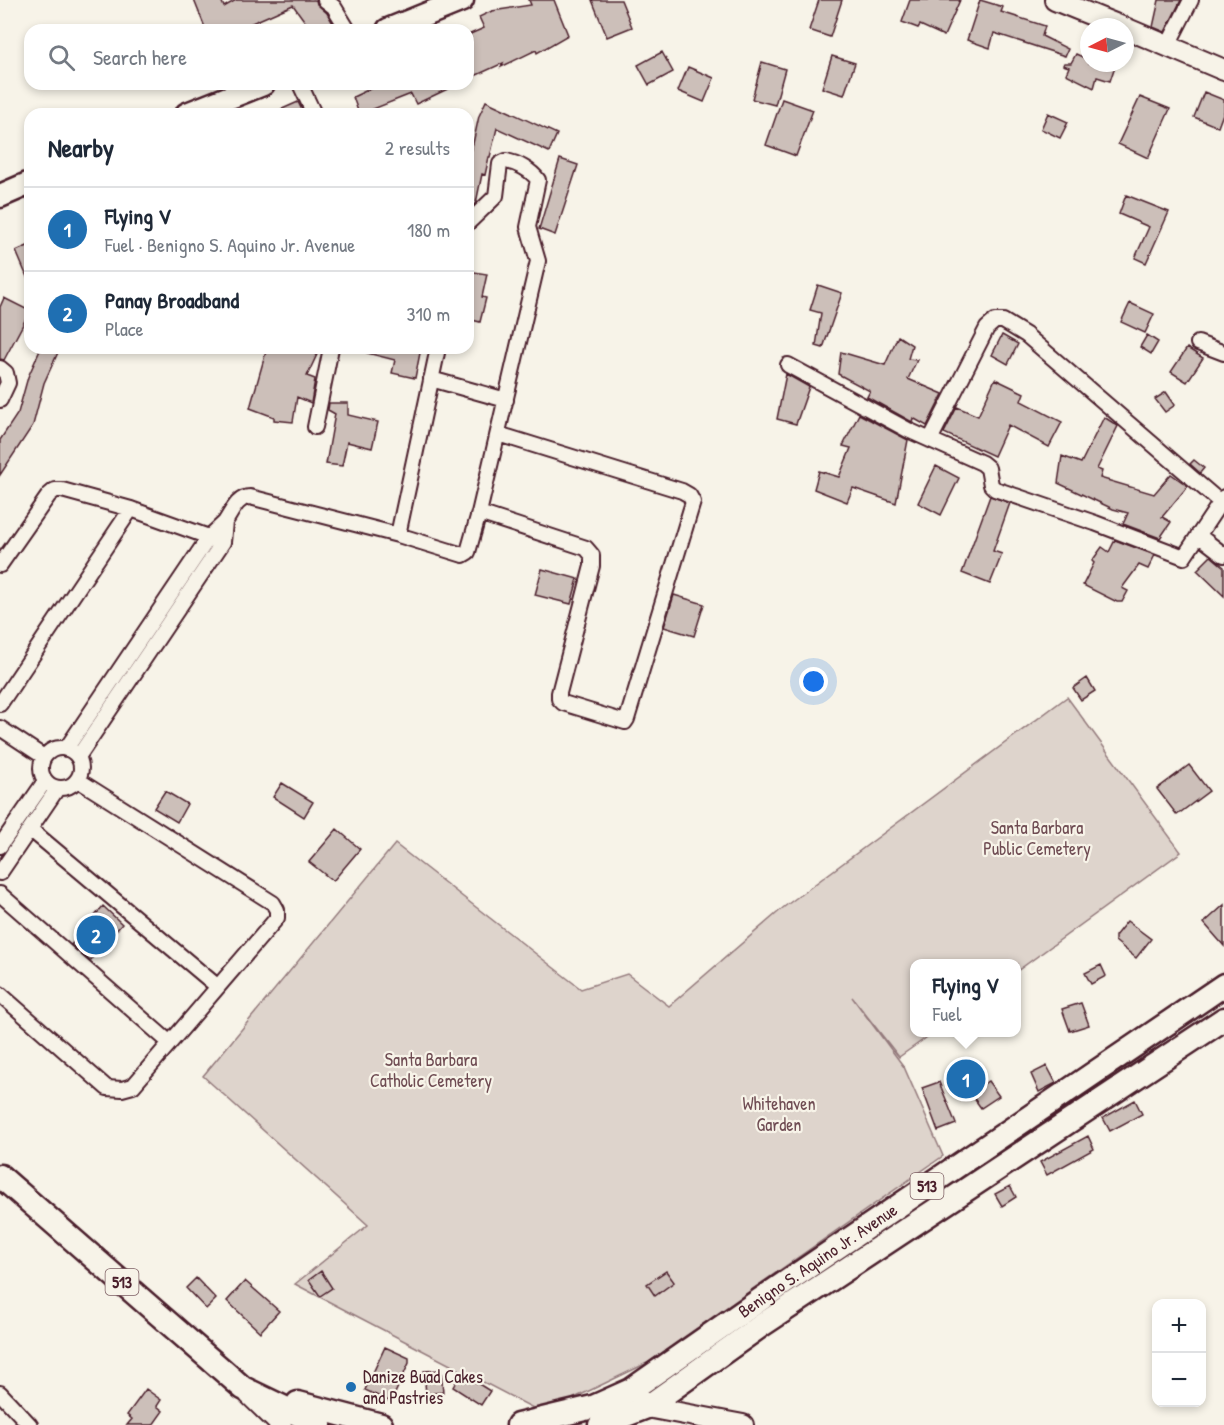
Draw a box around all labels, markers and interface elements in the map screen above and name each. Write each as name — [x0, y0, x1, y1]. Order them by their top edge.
north arrow — [1080, 18, 1134, 72]
search box — [24, 24, 474, 90]
icon: search — [45, 41, 78, 74]
text: Search here — [93, 42, 187, 72]
text: Nearby — [48, 130, 114, 165]
text: 2 results — [385, 134, 450, 161]
text: Flying V — [105, 201, 171, 231]
text: 1 — [64, 216, 71, 243]
text: 180 m — [407, 216, 450, 243]
text: Fuel · Benigno S. Aquino Jr. Avenue — [105, 231, 355, 258]
text: Panay Broadband — [105, 285, 239, 315]
text: 2 — [63, 300, 72, 327]
text: 310 m — [407, 300, 450, 327]
text: Place — [105, 315, 144, 342]
your location — [799, 667, 828, 696]
park label: Santa Barbara Public Cemetery — [983, 815, 1091, 861]
pin: 2 — [76, 912, 116, 958]
popup — [910, 959, 1021, 1037]
text: Flying V — [933, 970, 998, 1000]
text: Fuel — [933, 1000, 962, 1027]
park label: Santa Barbara Catholic Cemetery — [370, 1047, 492, 1093]
pin: 1 — [946, 1056, 986, 1102]
park label: Whitehaven Garden — [742, 1091, 816, 1137]
road number: 513 — [910, 1173, 944, 1199]
street label: Benigno S. Aquino Jr. Avenue — [733, 1197, 902, 1323]
road number: 513 — [106, 1269, 138, 1295]
map controls — [1152, 1299, 1206, 1407]
button: + — [1152, 1299, 1206, 1353]
button: − — [1152, 1353, 1206, 1407]
place label: Danize Buad Cakes and Pastries — [363, 1364, 483, 1410]
marker: Danize Buad Cakes and Pastries — [344, 1380, 358, 1394]

